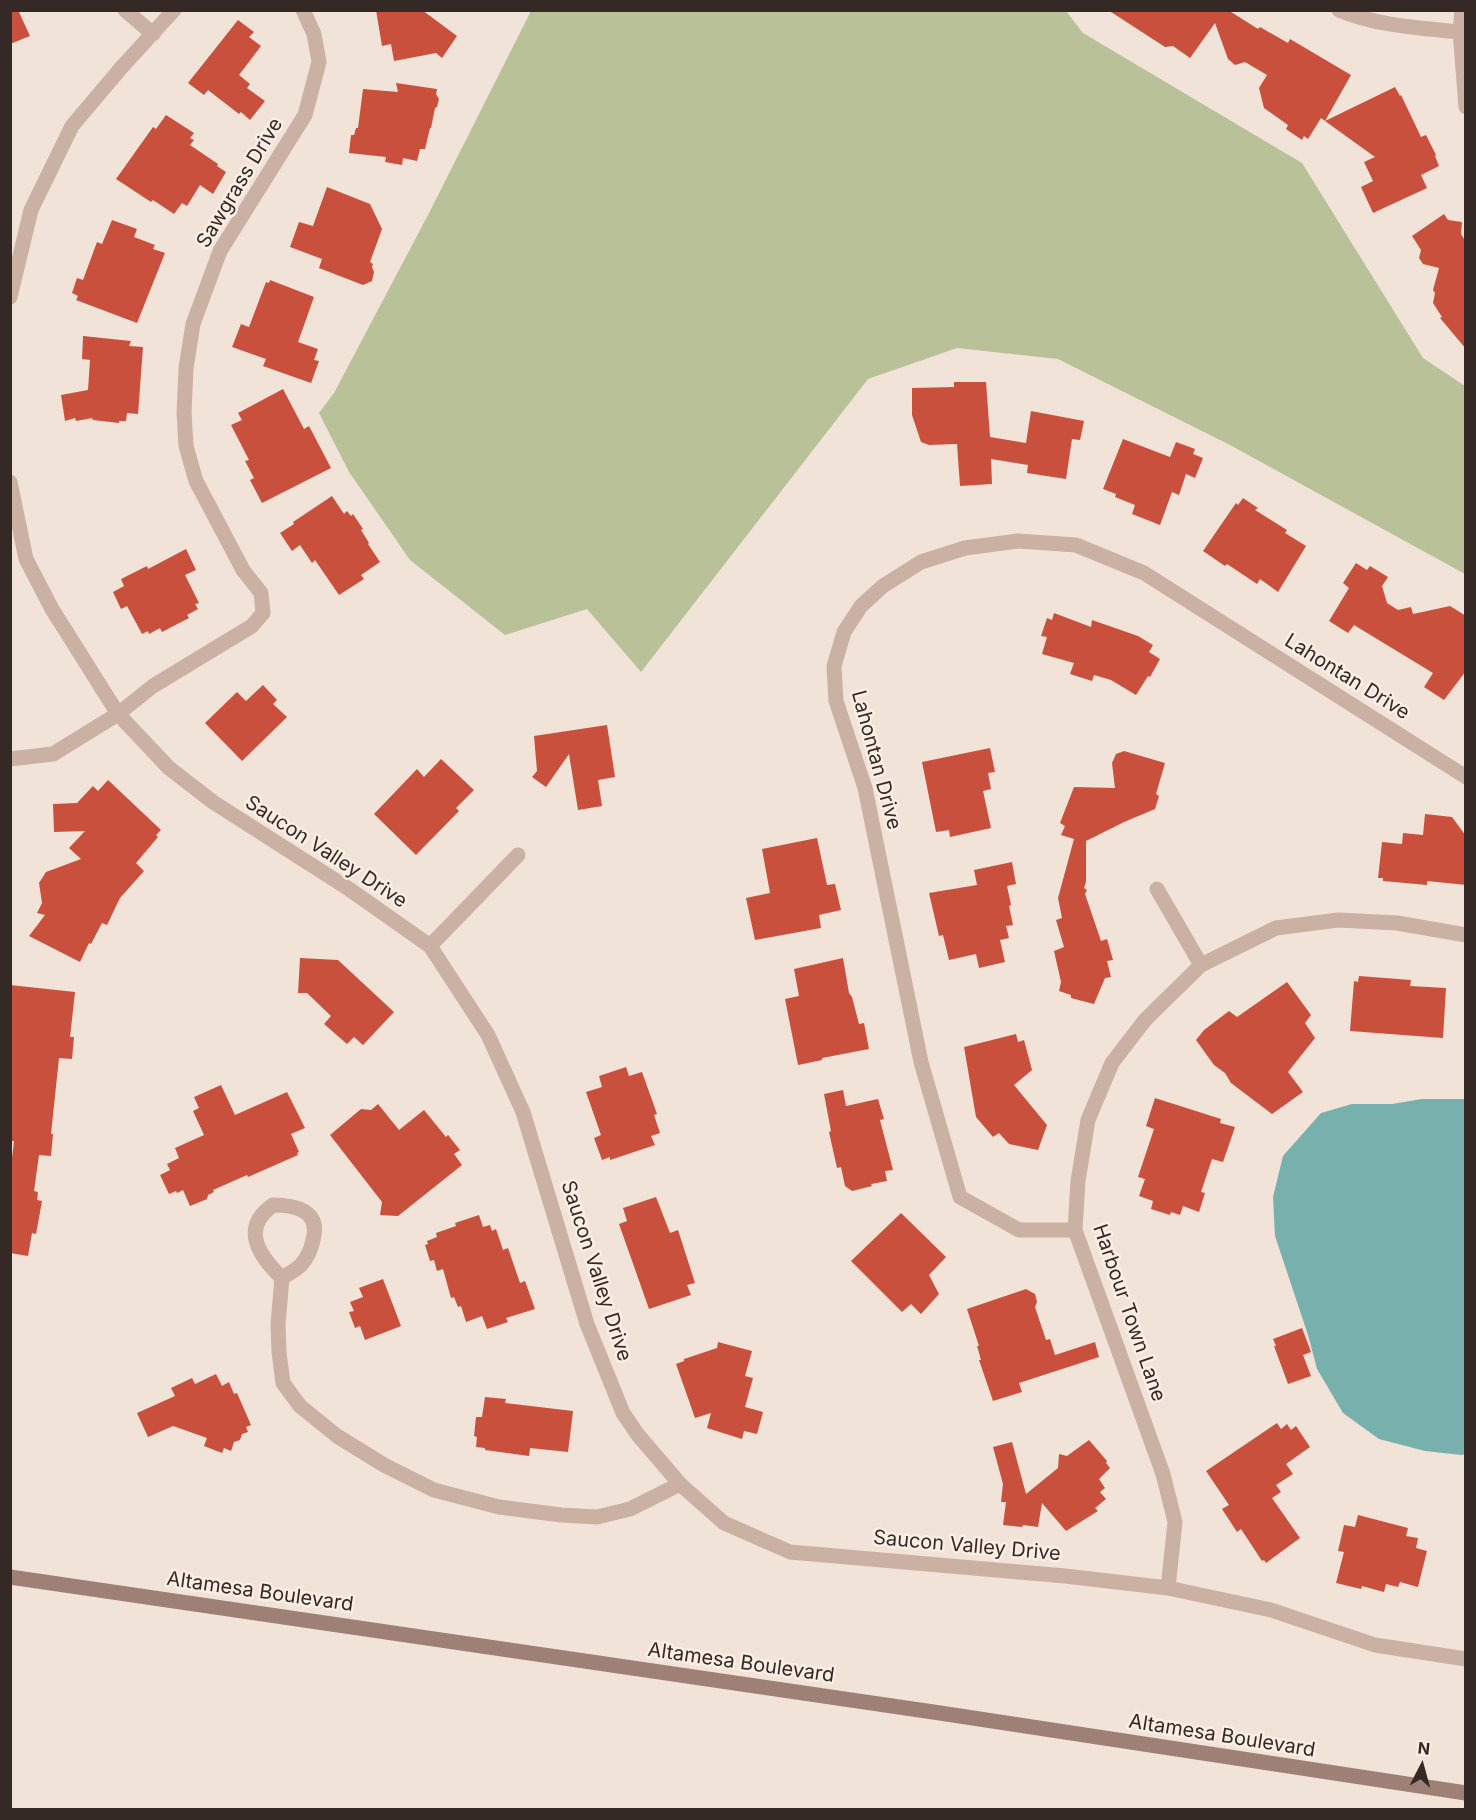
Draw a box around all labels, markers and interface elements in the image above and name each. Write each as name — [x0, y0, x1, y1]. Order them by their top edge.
street label: Sawgrass Drive — [192, 114, 288, 252]
street label: Lahontan Drive — [1280, 629, 1414, 725]
street label: Lahontan Drive — [846, 688, 906, 832]
street label: Saucon Valley Drive — [241, 791, 411, 913]
street label: Saucon Valley Drive — [556, 1178, 636, 1364]
street label: Harbour Town Lane — [1087, 1221, 1171, 1405]
street label: Saucon Valley Drive — [872, 1526, 1062, 1566]
street label: Altamesa Boulevard — [165, 1567, 355, 1617]
street label: Altamesa Boulevard — [646, 1638, 836, 1688]
street label: Altamesa Boulevard — [1127, 1709, 1317, 1763]
north arrow — [1392, 1736, 1452, 1796]
text: N — [1417, 1738, 1431, 1759]

